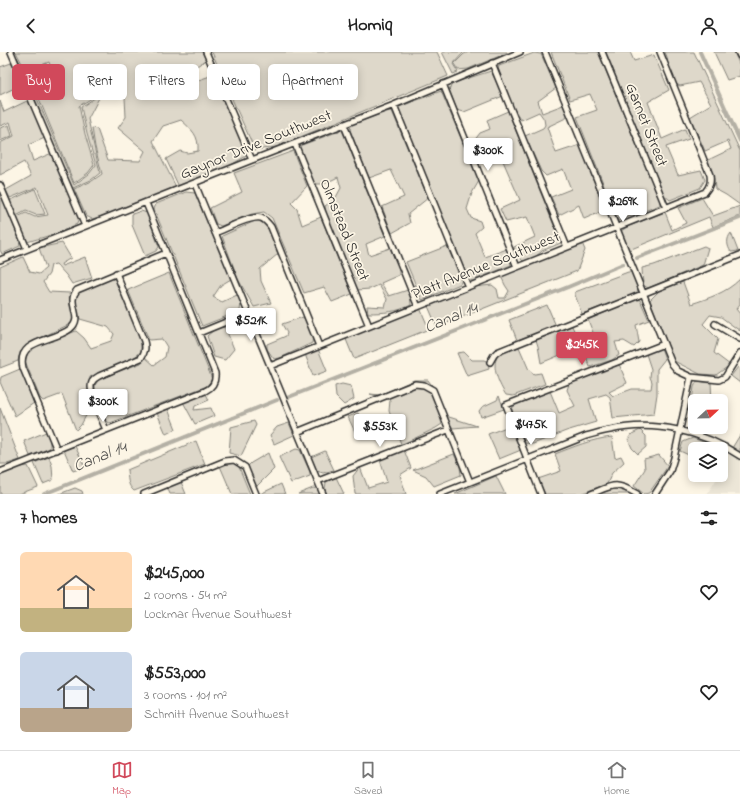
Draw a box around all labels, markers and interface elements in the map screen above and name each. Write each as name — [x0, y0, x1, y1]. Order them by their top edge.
text: Homiq — [348, 13, 392, 39]
icon: back — [20, 15, 42, 37]
icon: person — [698, 15, 720, 37]
chip: Buy — [12, 64, 65, 100]
chip: Rent — [73, 64, 127, 100]
chip: Filters — [135, 64, 199, 100]
chip: New — [207, 64, 260, 100]
chip: Apartment — [268, 64, 358, 100]
street label: Garnet Street — [618, 80, 674, 171]
street label: Gaynor Drive Southwest — [176, 103, 336, 186]
pin: $300K — [460, 138, 516, 172]
text: $300K — [473, 141, 503, 160]
street label: Olmstead Street — [313, 175, 376, 285]
pin: $269K — [595, 189, 651, 223]
text: $269K — [608, 192, 638, 211]
street label: Platt Avenue Southwest — [408, 225, 564, 307]
water label: Canal 14 — [421, 295, 483, 340]
pin: $521K — [223, 308, 279, 342]
text: $521K — [235, 311, 267, 330]
pin: $245K — [554, 332, 610, 366]
text: $245K — [565, 335, 599, 354]
pin: $300K — [75, 389, 131, 423]
text: $300K — [88, 392, 118, 411]
north arrow — [688, 394, 728, 434]
map controls — [688, 394, 728, 482]
pin: $475K — [503, 412, 559, 446]
pin: $553K — [352, 414, 408, 448]
text: $475K — [515, 415, 547, 434]
text: $553K — [363, 417, 397, 436]
water label: Canal 14 — [70, 434, 132, 479]
button: layers — [688, 442, 728, 482]
text: 7 homes — [20, 506, 78, 531]
icon: filters — [698, 507, 720, 529]
text: $245,000 — [144, 561, 204, 586]
icon: home — [52, 568, 100, 616]
icon: heart — [698, 581, 720, 603]
text: 2 rooms · 54 m² — [144, 586, 227, 605]
text: Lockmar Avenue Southwest — [144, 605, 292, 624]
text: $553,000 — [144, 661, 206, 686]
icon: home — [52, 668, 100, 716]
icon: heart — [698, 681, 720, 703]
text: 3 rooms · 101 m² — [144, 686, 227, 705]
text: Schmitt Avenue Southwest — [144, 705, 289, 724]
tab: Map — [111, 759, 133, 799]
tab: Saved — [354, 759, 383, 799]
tab: Home — [604, 759, 629, 799]

